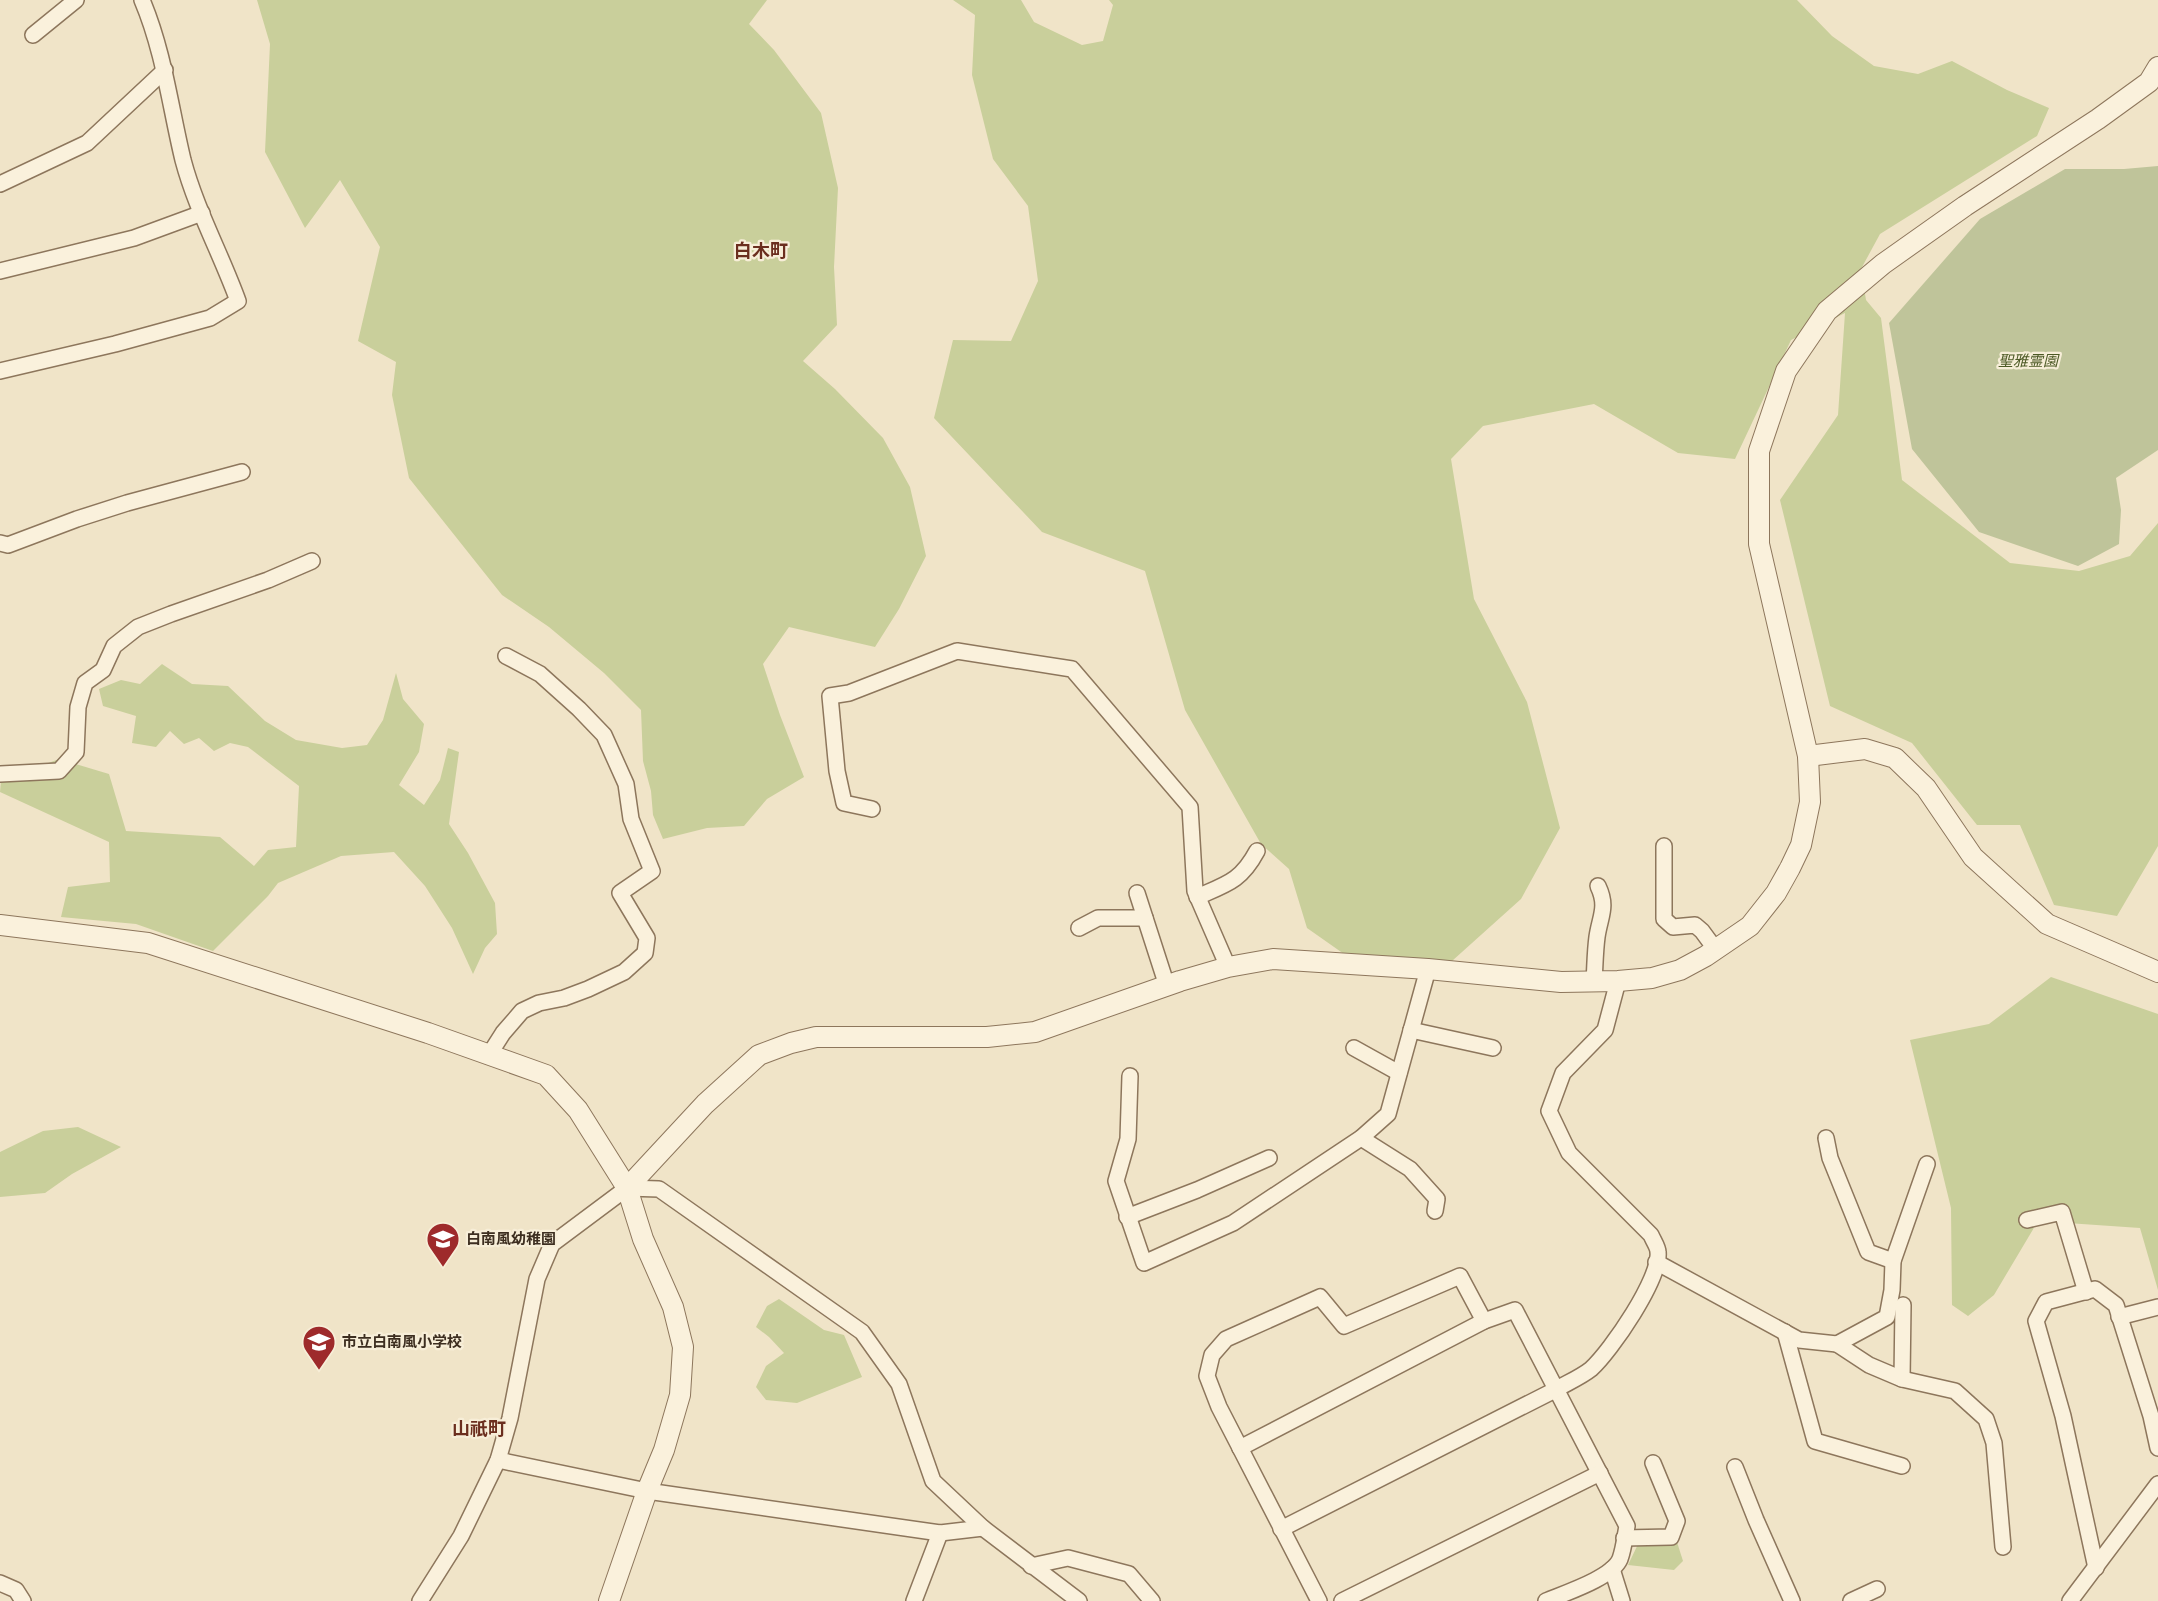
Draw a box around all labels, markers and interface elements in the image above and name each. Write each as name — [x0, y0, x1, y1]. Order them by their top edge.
district label: 白木町 — [734, 241, 788, 261]
park label: 聖雅霊園 — [1998, 353, 2060, 369]
school or university icon: 白南風幼稚園 — [425, 1221, 461, 1268]
place label: 白南風幼稚園 — [466, 1230, 556, 1247]
school or university icon: 市立白南風小学校 — [301, 1324, 337, 1371]
place label: 市立白南風小学校 — [342, 1333, 462, 1350]
district label: 山祇町 — [452, 1419, 506, 1439]

